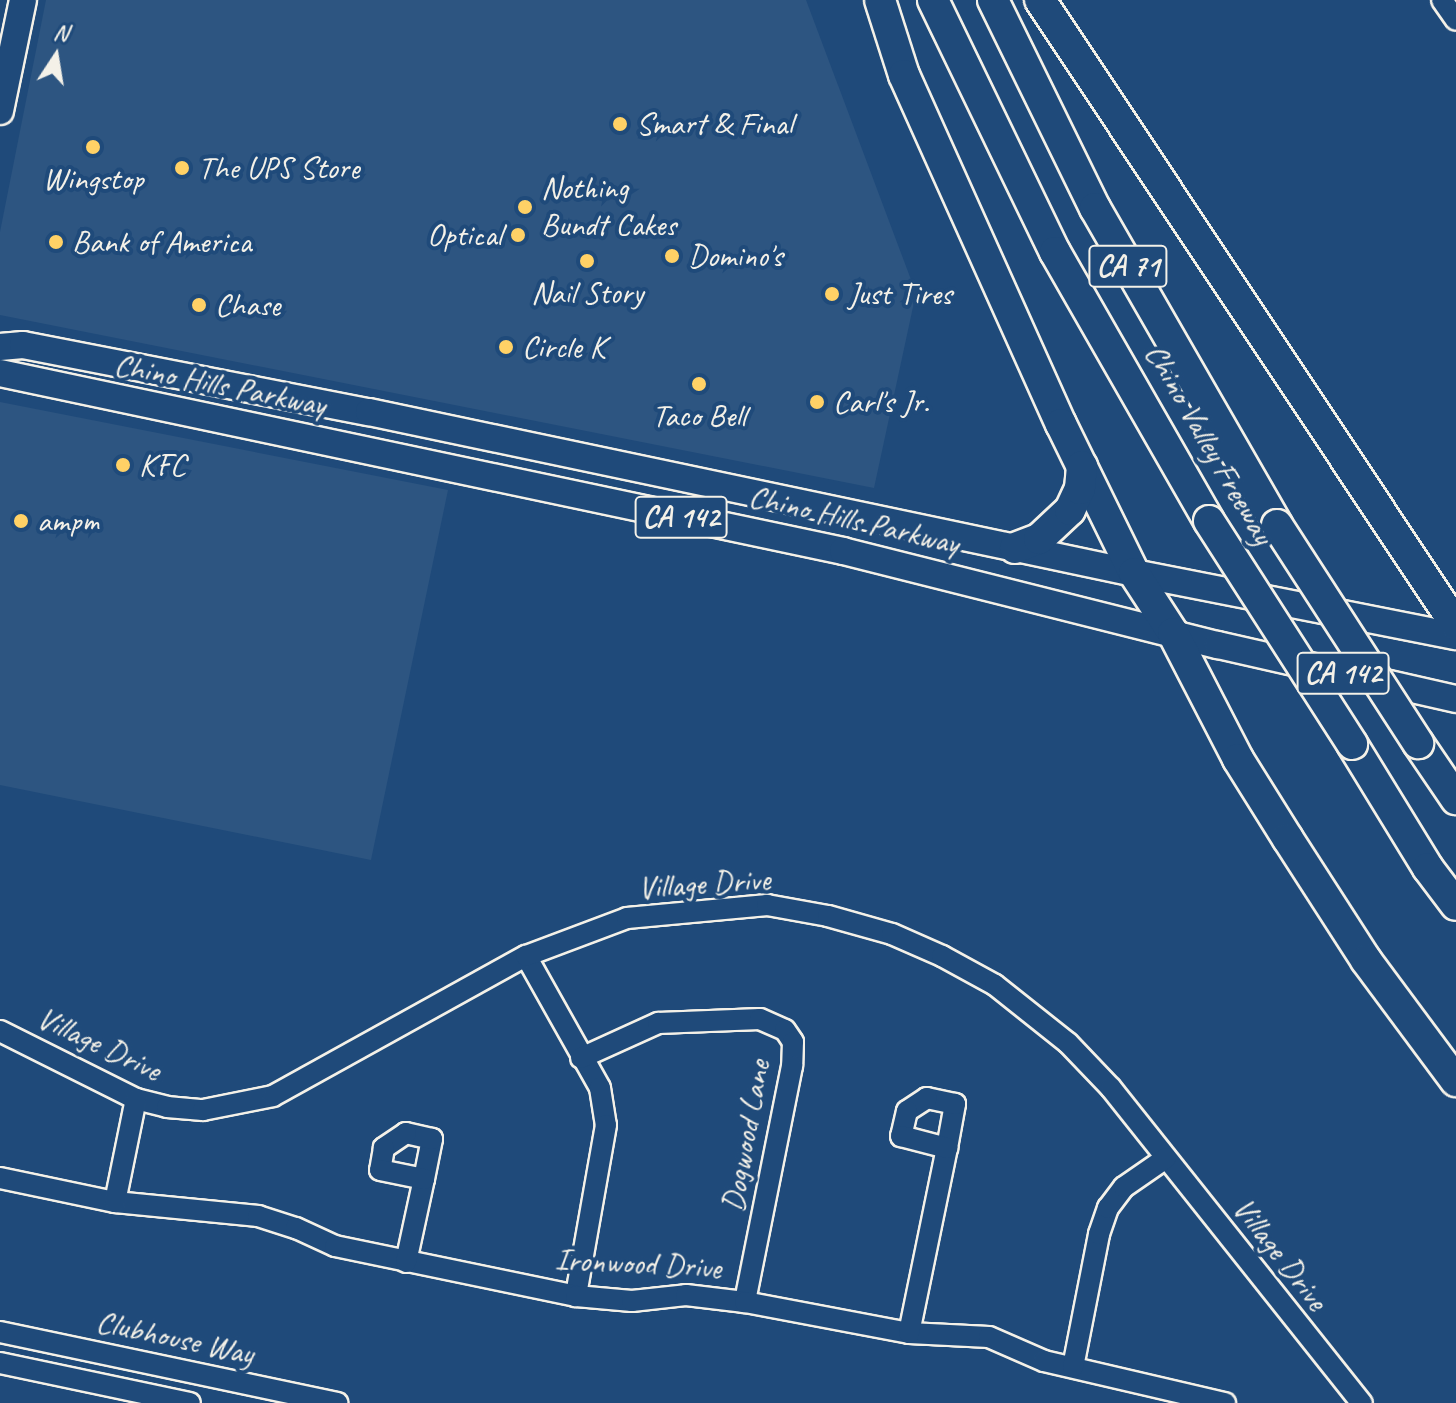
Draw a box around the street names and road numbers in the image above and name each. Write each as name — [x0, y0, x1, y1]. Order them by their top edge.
road number: CA 71 — [1088, 240, 1168, 292]
street label: Chino Valley Freeway — [1136, 337, 1282, 551]
street label: Chino Hills Parkway — [111, 346, 329, 424]
street label: Chino Hills Parkway — [745, 477, 963, 563]
road number: CA 142 — [633, 491, 729, 543]
road number: CA 142 — [1295, 647, 1391, 699]
street label: Village Drive — [637, 860, 771, 908]
street label: Village Drive — [31, 999, 167, 1089]
street label: Dogwood Lane — [714, 1057, 778, 1215]
street label: Village Drive — [1224, 1190, 1336, 1318]
street label: Ironwood Drive — [554, 1240, 722, 1288]
street label: Clubhouse Way — [93, 1303, 257, 1373]

